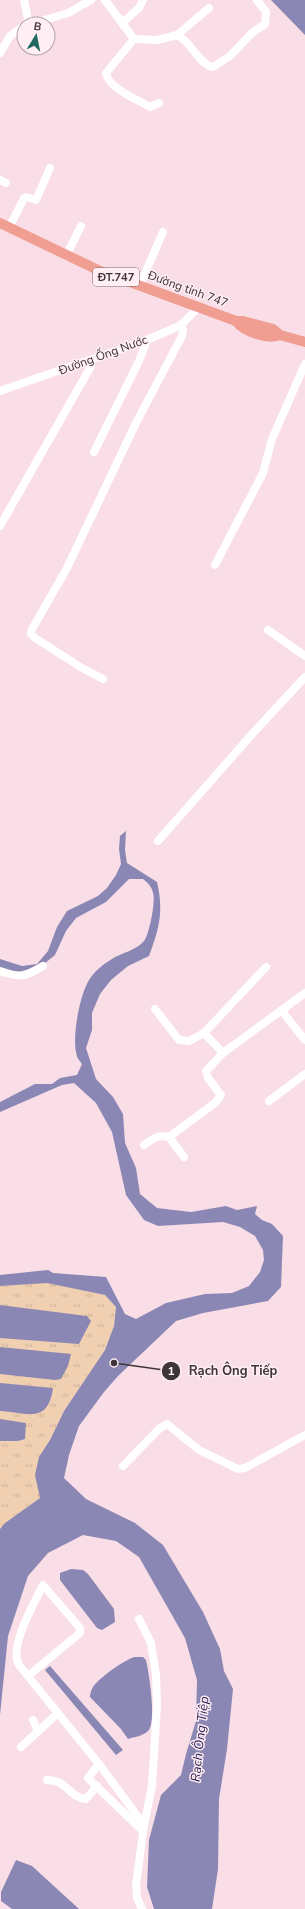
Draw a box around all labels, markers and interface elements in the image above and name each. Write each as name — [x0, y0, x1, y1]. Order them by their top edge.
north arrow — [16, 16, 56, 56]
text: B — [33, 19, 43, 35]
street label: Đường tỉnh 747 — [145, 267, 230, 311]
road number: ĐT.747 — [93, 268, 139, 286]
street label: Đường Ống Nước — [55, 330, 150, 379]
callout: Rạch Ông Tiếp — [161, 1358, 286, 1383]
text: Rạch Ông Tiếp — [189, 1361, 278, 1380]
text: 1 — [167, 1363, 175, 1379]
water label: Rạch Ông Tiệp — [186, 1695, 213, 1783]

